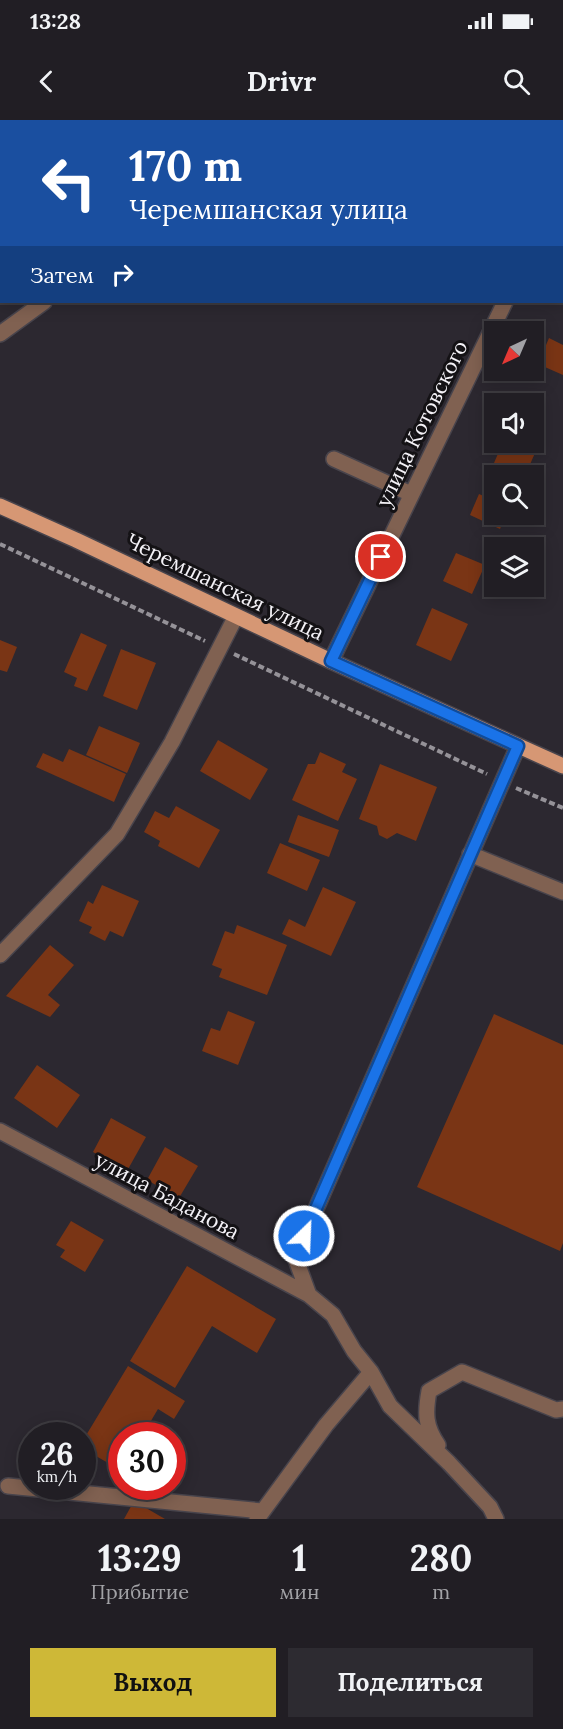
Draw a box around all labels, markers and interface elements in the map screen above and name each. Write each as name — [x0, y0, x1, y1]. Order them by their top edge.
text: 13:28 — [30, 7, 81, 35]
text: Drivr — [247, 64, 316, 98]
icon: back — [30, 65, 63, 98]
icon: search — [500, 65, 533, 98]
text: 170 m — [129, 139, 242, 193]
icon: left — [30, 144, 108, 222]
text: Черемшанская улица — [129, 192, 408, 226]
icon: right — [106, 258, 139, 291]
text: Затем — [30, 261, 94, 289]
north arrow — [484, 321, 544, 381]
map controls — [484, 321, 544, 597]
street label: улица Котовского — [370, 336, 474, 511]
button: sound — [484, 393, 544, 453]
button: search — [484, 465, 544, 525]
street label: Черемшанская улица — [122, 527, 329, 646]
pin — [355, 531, 406, 582]
button: layers — [484, 537, 544, 597]
icon: arrive — [364, 540, 397, 573]
street label: улица Баданова — [90, 1146, 244, 1245]
position arrow — [272, 1204, 336, 1268]
speed limit sign: 30 — [108, 1422, 186, 1500]
text: 26 — [40, 1435, 74, 1473]
text: km/h — [37, 1467, 77, 1486]
text: 13:29 — [98, 1535, 182, 1581]
text: 1 — [292, 1535, 307, 1581]
text: 280 — [410, 1535, 473, 1581]
text: Прибытие — [90, 1579, 189, 1604]
text: мин — [280, 1579, 319, 1604]
text: m — [432, 1579, 450, 1604]
button: Выход — [30, 1648, 276, 1717]
button: Поделиться — [288, 1648, 533, 1717]

